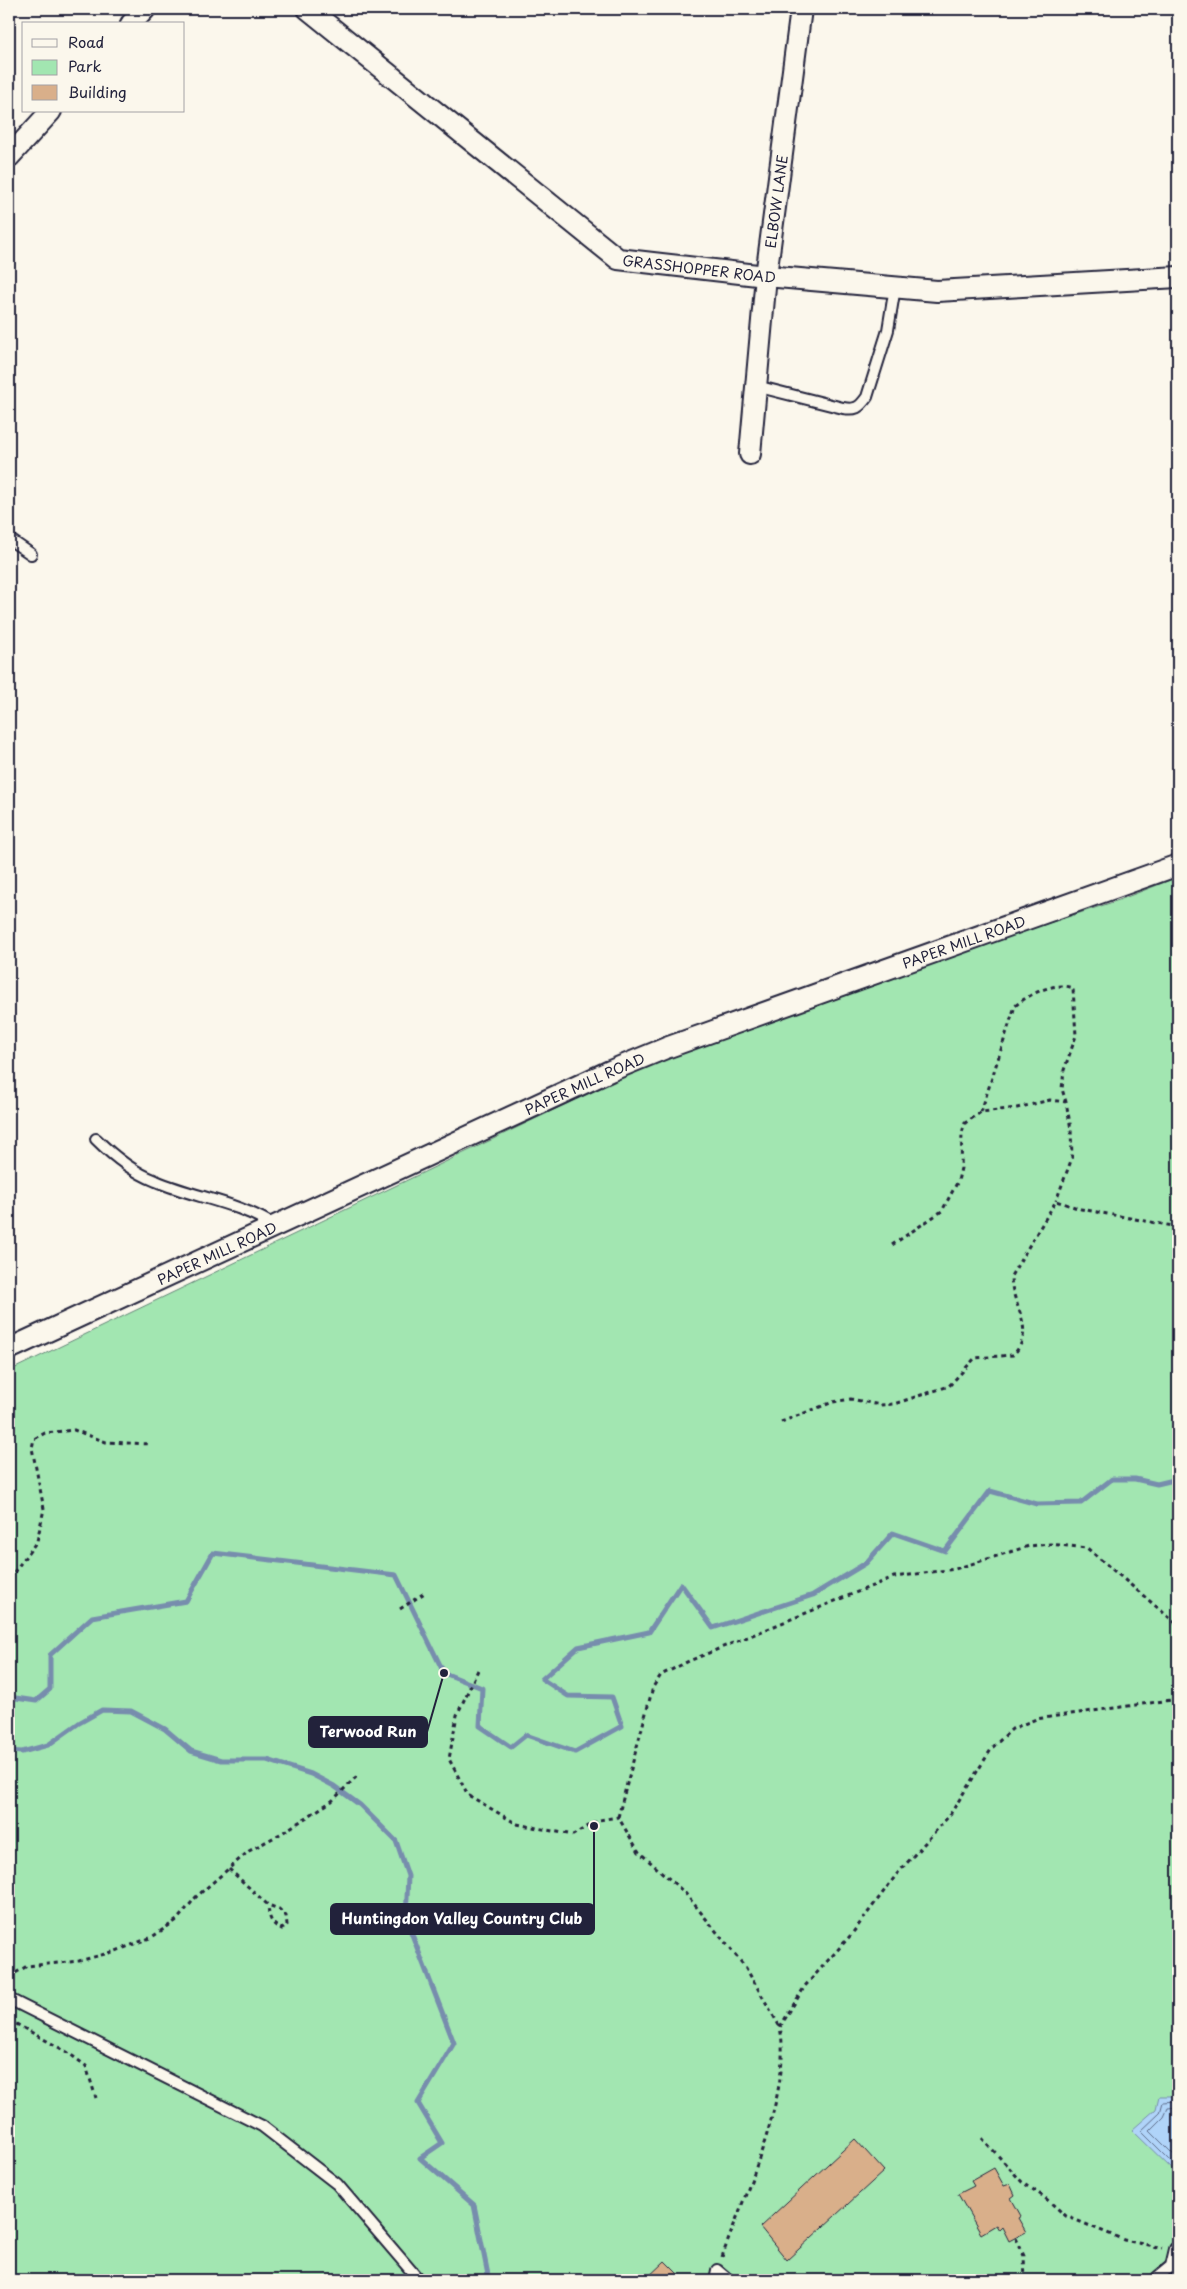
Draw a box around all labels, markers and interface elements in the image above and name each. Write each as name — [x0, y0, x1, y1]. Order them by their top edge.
legend — [22, 22, 185, 112]
text: Road — [68, 30, 104, 53]
text: Park — [68, 54, 102, 77]
text: Building — [68, 80, 127, 103]
street label: ELBOW LANE — [759, 153, 792, 249]
street label: GRASSHOPPER ROAD — [621, 249, 777, 287]
street label: PAPER MILL ROAD — [899, 910, 1028, 973]
street label: PAPER MILL ROAD — [521, 1047, 648, 1120]
street label: PAPER MILL ROAD — [154, 1216, 280, 1290]
callout: Terwood Run — [309, 1717, 427, 1747]
text: Terwood Run — [320, 1719, 416, 1742]
callout: Huntingdon Valley Country Club — [331, 1904, 594, 1934]
text: Huntingdon Valley Country Club — [342, 1906, 583, 1929]

